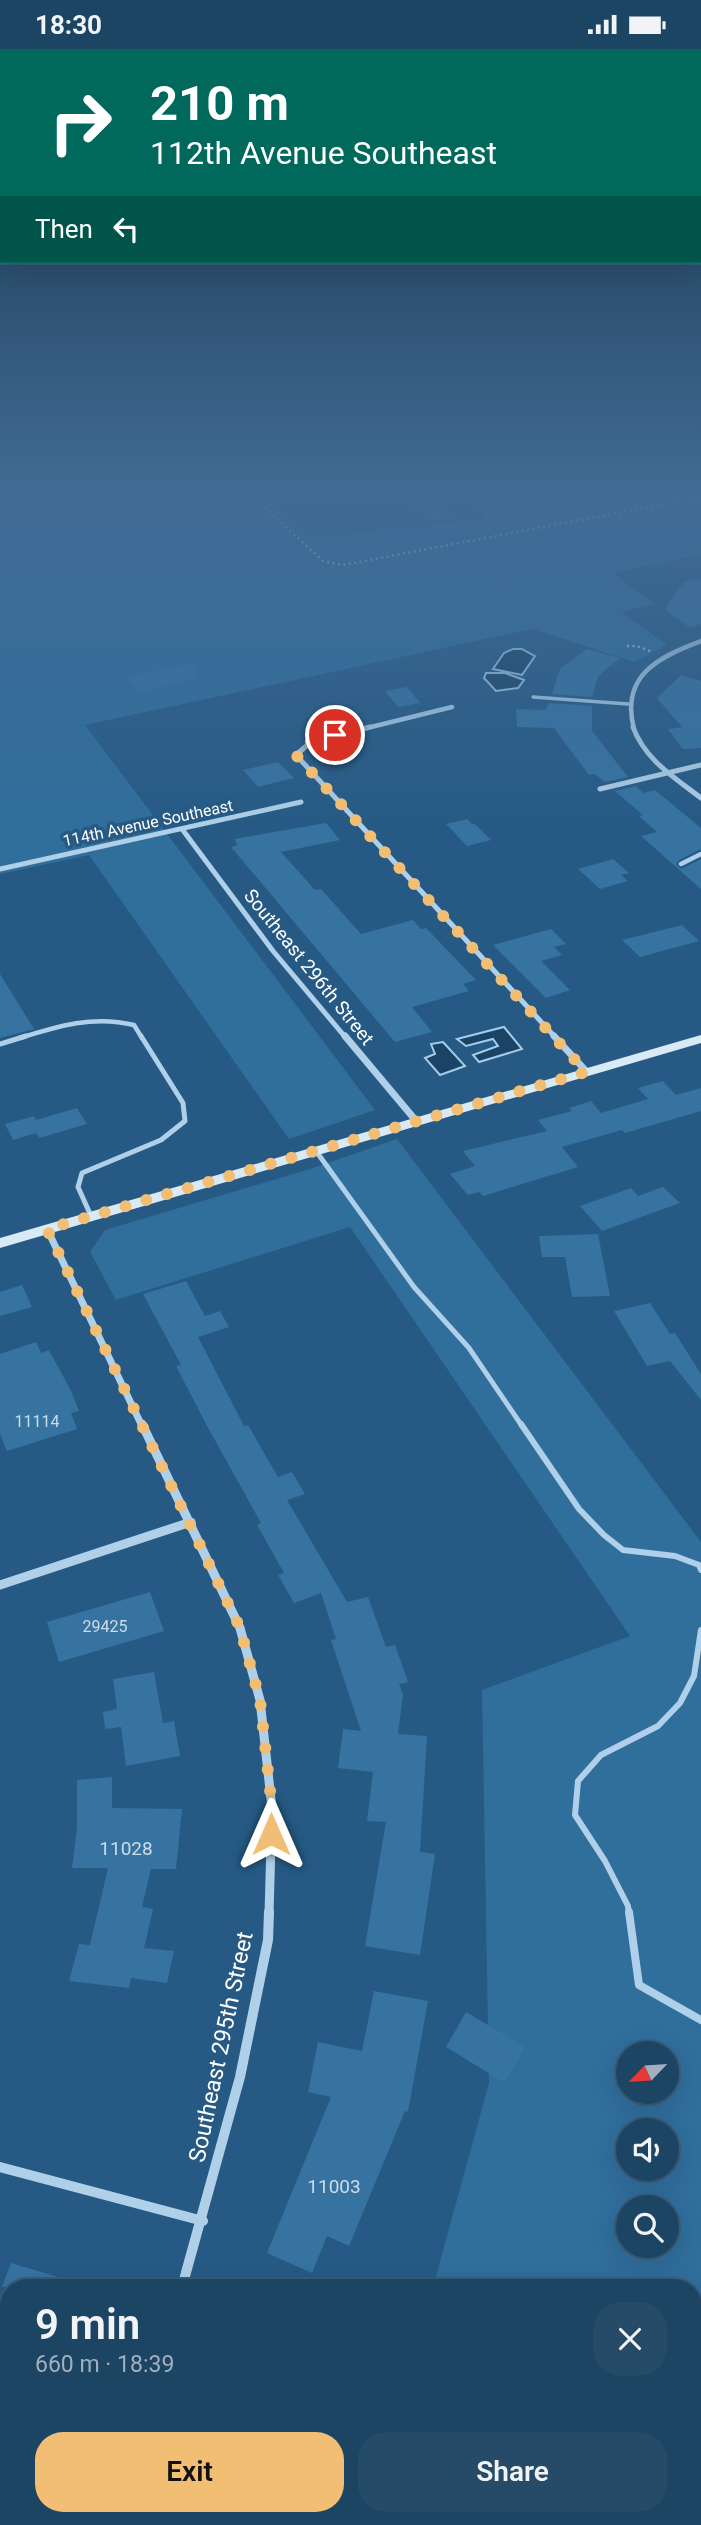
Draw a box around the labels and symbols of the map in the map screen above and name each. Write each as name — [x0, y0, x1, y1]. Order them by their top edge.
pin — [305, 705, 365, 765]
street label: 114th Avenue Southeast — [61, 796, 235, 850]
street label: Southeast 296th Street — [239, 884, 379, 1050]
house number: 11114 — [15, 1412, 59, 1431]
house number: 29425 — [83, 1617, 127, 1636]
position arrow — [234, 1797, 308, 1871]
house number: 11028 — [99, 1837, 153, 1860]
street label: Southeast 295th Street — [183, 1929, 259, 2165]
north arrow — [616, 2041, 679, 2103]
house number: 11003 — [307, 2175, 361, 2198]

